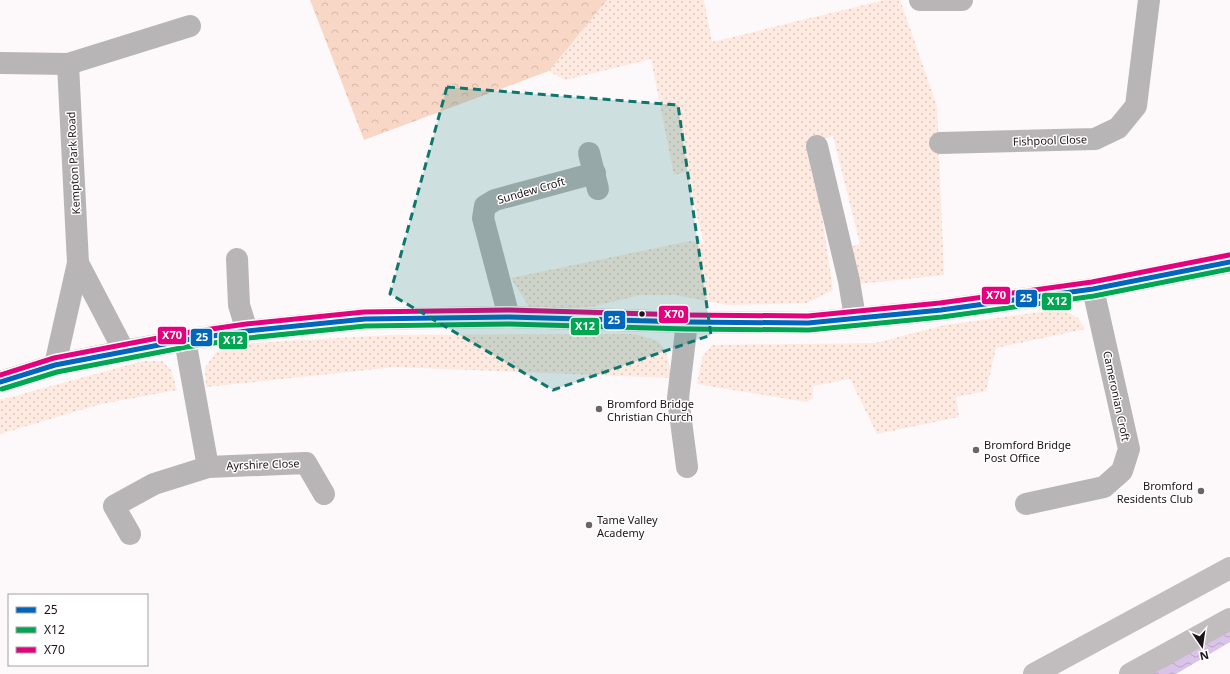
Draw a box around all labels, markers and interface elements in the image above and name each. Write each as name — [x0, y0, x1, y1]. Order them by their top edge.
street label: Kempton Park Road — [63, 111, 83, 215]
street label: Fishpool Close — [1013, 131, 1087, 149]
street label: Sundew Croft — [495, 173, 567, 207]
line badge: X70 — [981, 286, 1011, 305]
text: X70 — [986, 287, 1006, 302]
line badge: 25 — [1015, 289, 1038, 308]
text: 25 — [1020, 290, 1032, 305]
line badge: X12 — [1041, 292, 1072, 311]
text: X12 — [1047, 293, 1067, 308]
line badge: X70 — [658, 305, 689, 324]
text: X70 — [664, 306, 684, 321]
unlabelled marker — [637, 309, 647, 319]
line badge: 25 — [603, 310, 626, 330]
text: 25 — [608, 312, 620, 327]
line badge: X12 — [570, 317, 600, 336]
text: X12 — [575, 318, 595, 333]
line badge: X70 — [157, 326, 187, 345]
text: X70 — [162, 327, 182, 342]
line badge: 25 — [190, 328, 213, 347]
text: 25 — [196, 329, 208, 344]
line badge: X12 — [218, 331, 248, 350]
text: X12 — [223, 332, 243, 347]
street label: Cameronian Croft — [1100, 350, 1134, 442]
place label: Bromford Bridge Christian Church — [607, 396, 694, 424]
marker: Bromford Bridge Christian Church — [594, 404, 604, 414]
place label: Bromford Bridge Post Office — [984, 437, 1071, 465]
marker: Bromford Bridge Post Office — [971, 445, 981, 455]
street label: Ayrshire Close — [226, 455, 300, 473]
place label: Bromford Residents Club — [1117, 478, 1193, 506]
marker: Bromford Residents Club — [1196, 486, 1206, 496]
place label: Tame Valley Academy — [597, 512, 658, 540]
marker: Tame Valley Academy — [584, 520, 594, 530]
legend — [8, 594, 148, 666]
text: 25 — [44, 601, 58, 618]
text: X12 — [44, 621, 65, 638]
north arrow — [1182, 626, 1222, 666]
text: X70 — [44, 641, 65, 658]
text: N — [1198, 648, 1210, 665]

